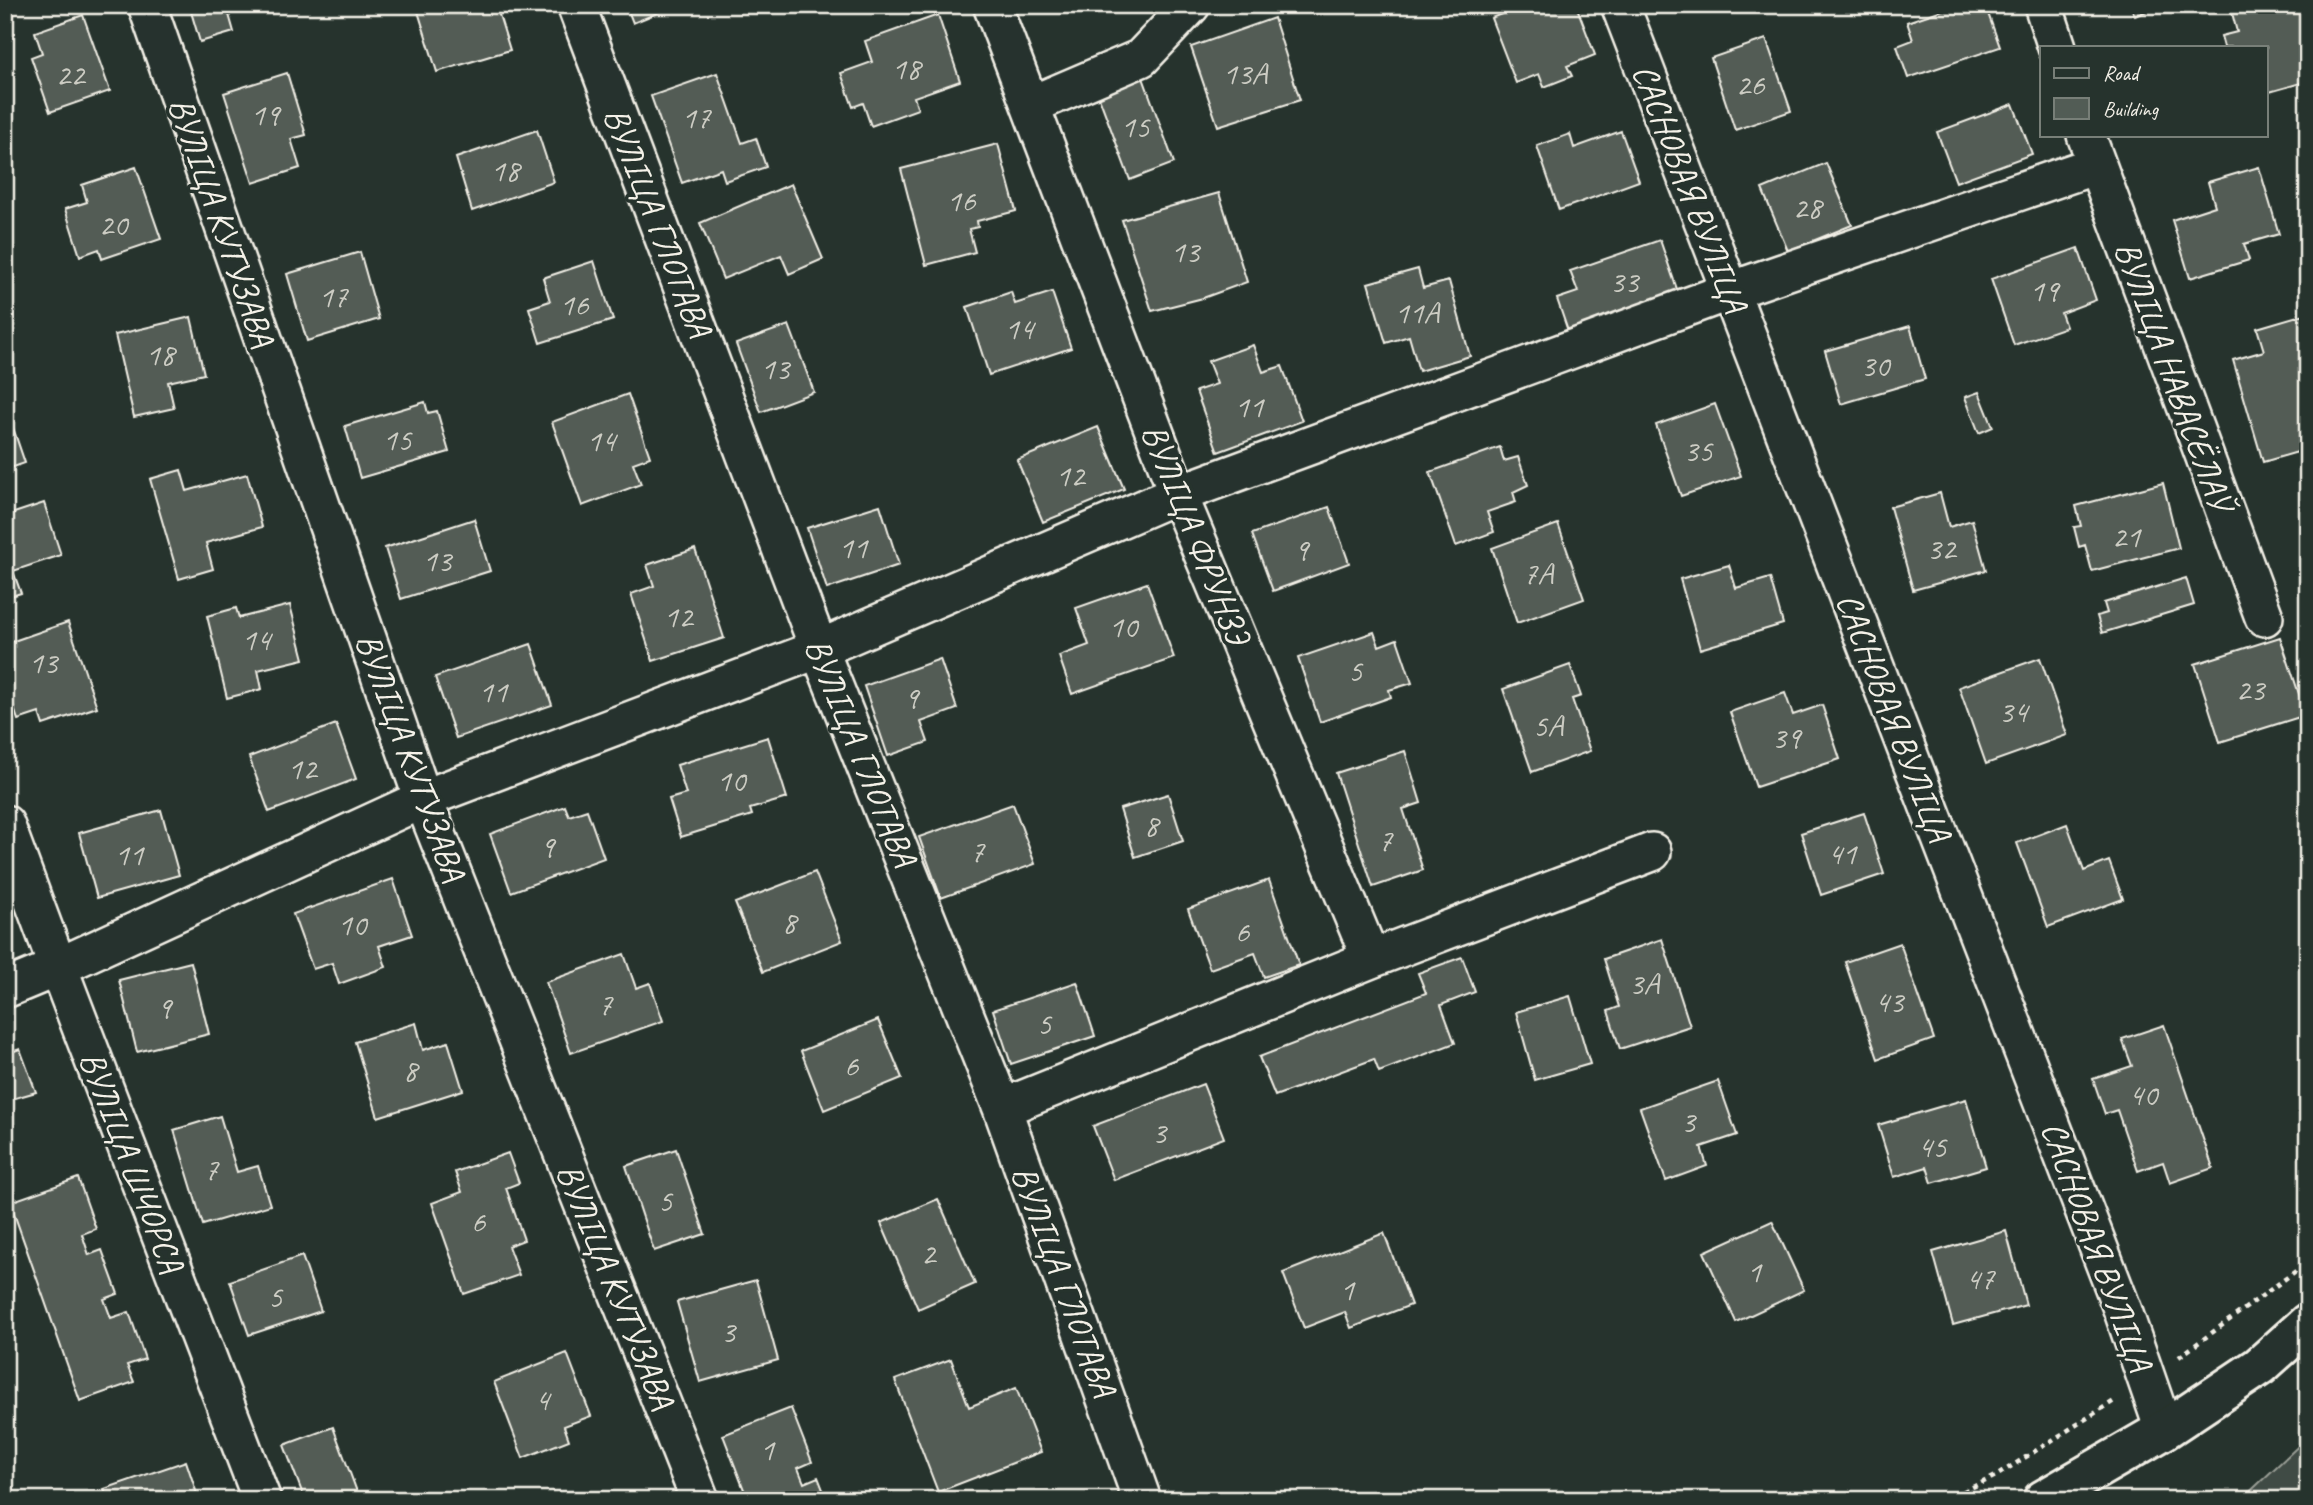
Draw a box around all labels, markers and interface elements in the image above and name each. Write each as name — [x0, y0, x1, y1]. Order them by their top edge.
legend — [2040, 46, 2268, 136]
house number: 18 — [892, 48, 923, 89]
house number: 13А — [1223, 53, 1269, 94]
house number: 22 — [56, 54, 87, 95]
street label: САСНОВАЯ ВУЛІЦА — [1622, 57, 1759, 320]
text: Road — [2103, 60, 2142, 86]
house number: 26 — [1736, 64, 1766, 105]
street label: ВУЛІЦА КУТУЗАВА — [158, 91, 286, 354]
house number: 19 — [251, 94, 282, 135]
text: Building — [2103, 96, 2160, 122]
house number: 17 — [682, 97, 712, 138]
street label: ВУЛІЦА ГЛОТАВА — [594, 101, 723, 345]
house number: 15 — [1121, 106, 1151, 147]
house number: 18 — [491, 150, 522, 191]
house number: 16 — [947, 180, 977, 221]
house number: 28 — [1793, 187, 1824, 228]
house number: 20 — [99, 204, 130, 245]
house number: 13 — [1171, 231, 1202, 272]
street label: ВУЛІЦА НАВАСЁЛАЎ — [2104, 235, 2245, 522]
house number: 33 — [1610, 261, 1641, 302]
house number: 19 — [2030, 270, 2061, 311]
house number: 17 — [319, 276, 349, 317]
house number: 16 — [560, 284, 590, 325]
house number: 11А — [1395, 292, 1441, 333]
house number: 14 — [1005, 308, 1037, 349]
house number: 18 — [146, 334, 177, 375]
house number: 30 — [1861, 345, 1892, 386]
house number: 13 — [761, 348, 792, 389]
house number: 11 — [1235, 386, 1265, 427]
street label: ВУЛІЦА ФРУНЗЭ — [1131, 417, 1262, 654]
house number: 15 — [383, 419, 413, 460]
house number: 14 — [587, 420, 619, 461]
house number: 35 — [1684, 430, 1714, 471]
house number: 12 — [1056, 455, 1087, 496]
house number: 21 — [2112, 516, 2142, 557]
house number: 11 — [839, 527, 869, 568]
house number: 32 — [1927, 528, 1958, 569]
house number: 9 — [1294, 529, 1311, 570]
house number: 13 — [423, 540, 454, 581]
house number: 7А — [1523, 553, 1555, 594]
street label: САСНОВАЯ ВУЛІЦА — [1826, 586, 1963, 849]
house number: 12 — [664, 596, 695, 637]
house number: 10 — [1109, 606, 1140, 647]
house number: 14 — [242, 619, 274, 660]
street label: ВУЛІЦА КУТУЗАВА — [345, 627, 477, 888]
street label: ВУЛІЦА ГЛОТАВА — [795, 631, 928, 874]
house number: 13 — [29, 642, 60, 683]
house number: 5 — [1348, 650, 1364, 691]
house number: 23 — [2236, 669, 2267, 710]
house number: 11 — [479, 671, 509, 712]
house number: 9 — [904, 677, 921, 718]
house number: 34 — [1999, 691, 2031, 732]
house number: 5А — [1533, 705, 1565, 746]
house number: 39 — [1772, 717, 1803, 758]
house number: 12 — [288, 748, 319, 789]
house number: 10 — [717, 760, 748, 801]
house number: 8 — [1144, 805, 1161, 846]
house number: 7 — [1378, 820, 1394, 861]
house number: 9 — [540, 826, 557, 867]
house number: 7 — [970, 831, 986, 872]
house number: 41 — [1828, 833, 1858, 874]
house number: 11 — [115, 834, 145, 875]
house number: 8 — [782, 902, 799, 943]
house number: 10 — [338, 904, 369, 945]
house number: 6 — [1235, 911, 1251, 952]
house number: 3А — [1629, 963, 1661, 1004]
house number: 43 — [1875, 981, 1906, 1022]
house number: 7 — [598, 984, 614, 1025]
house number: 9 — [157, 987, 174, 1028]
house number: 5 — [1037, 1003, 1053, 1044]
street label: ВУЛІЦА ШЧОРСА — [69, 1045, 195, 1280]
house number: 6 — [844, 1045, 860, 1086]
house number: 8 — [403, 1050, 420, 1091]
house number: 40 — [2129, 1074, 2160, 1115]
house number: 3 — [1681, 1101, 1698, 1142]
house number: 3 — [1152, 1112, 1169, 1153]
street label: САСНОВАЯ ВУЛІЦА — [2031, 1115, 2163, 1378]
house number: 45 — [1918, 1126, 1948, 1167]
house number: 7 — [204, 1149, 220, 1190]
street label: ВУЛІЦА КУТУЗАВА — [546, 1157, 686, 1417]
street label: ВУЛІЦА ГЛОТАВА — [1001, 1159, 1127, 1404]
house number: 5 — [658, 1180, 674, 1221]
house number: 6 — [471, 1201, 487, 1242]
house number: 2 — [921, 1233, 938, 1274]
house number: 1 — [1747, 1251, 1763, 1292]
house number: 47 — [1966, 1258, 1996, 1299]
house number: 1 — [1340, 1269, 1356, 1310]
house number: 5 — [268, 1276, 284, 1317]
house number: 3 — [721, 1311, 738, 1352]
house number: 4 — [535, 1379, 553, 1420]
house number: 1 — [760, 1429, 776, 1470]

